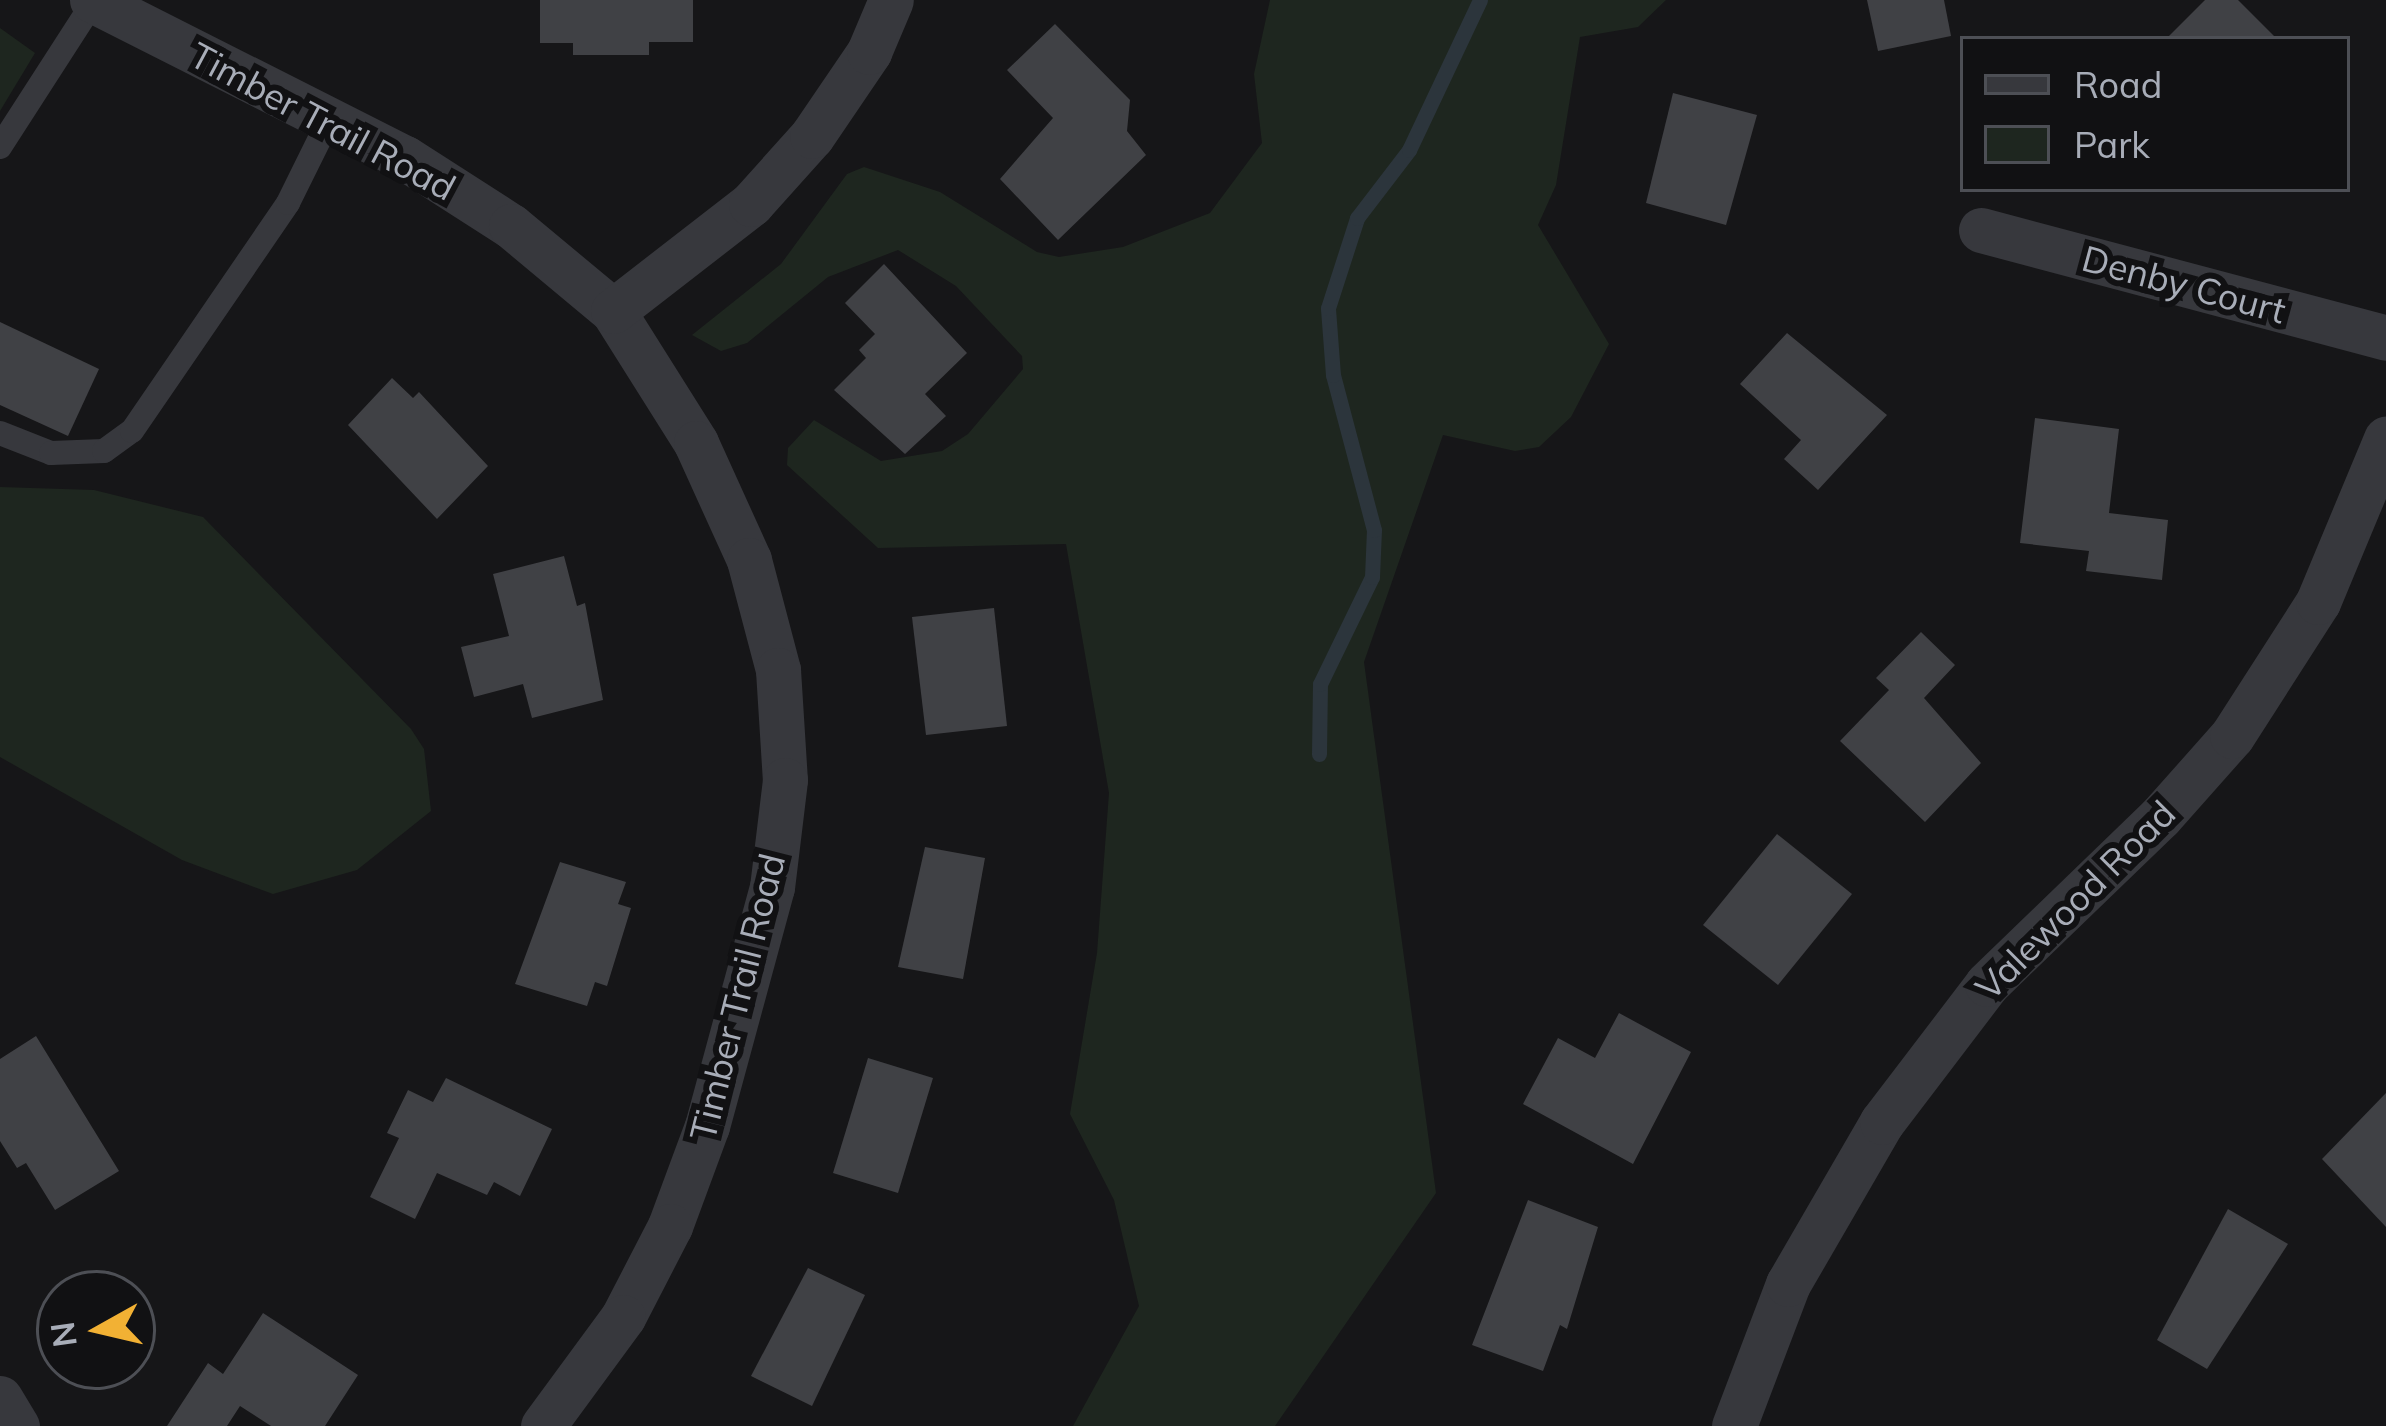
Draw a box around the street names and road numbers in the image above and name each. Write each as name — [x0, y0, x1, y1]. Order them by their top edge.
street label: Timber Trail Road — [183, 33, 463, 209]
street label: Denby Court — [2078, 236, 2290, 332]
street label: Valewood Road — [1966, 791, 2184, 1009]
street label: Timber Trail Road — [680, 849, 794, 1145]

